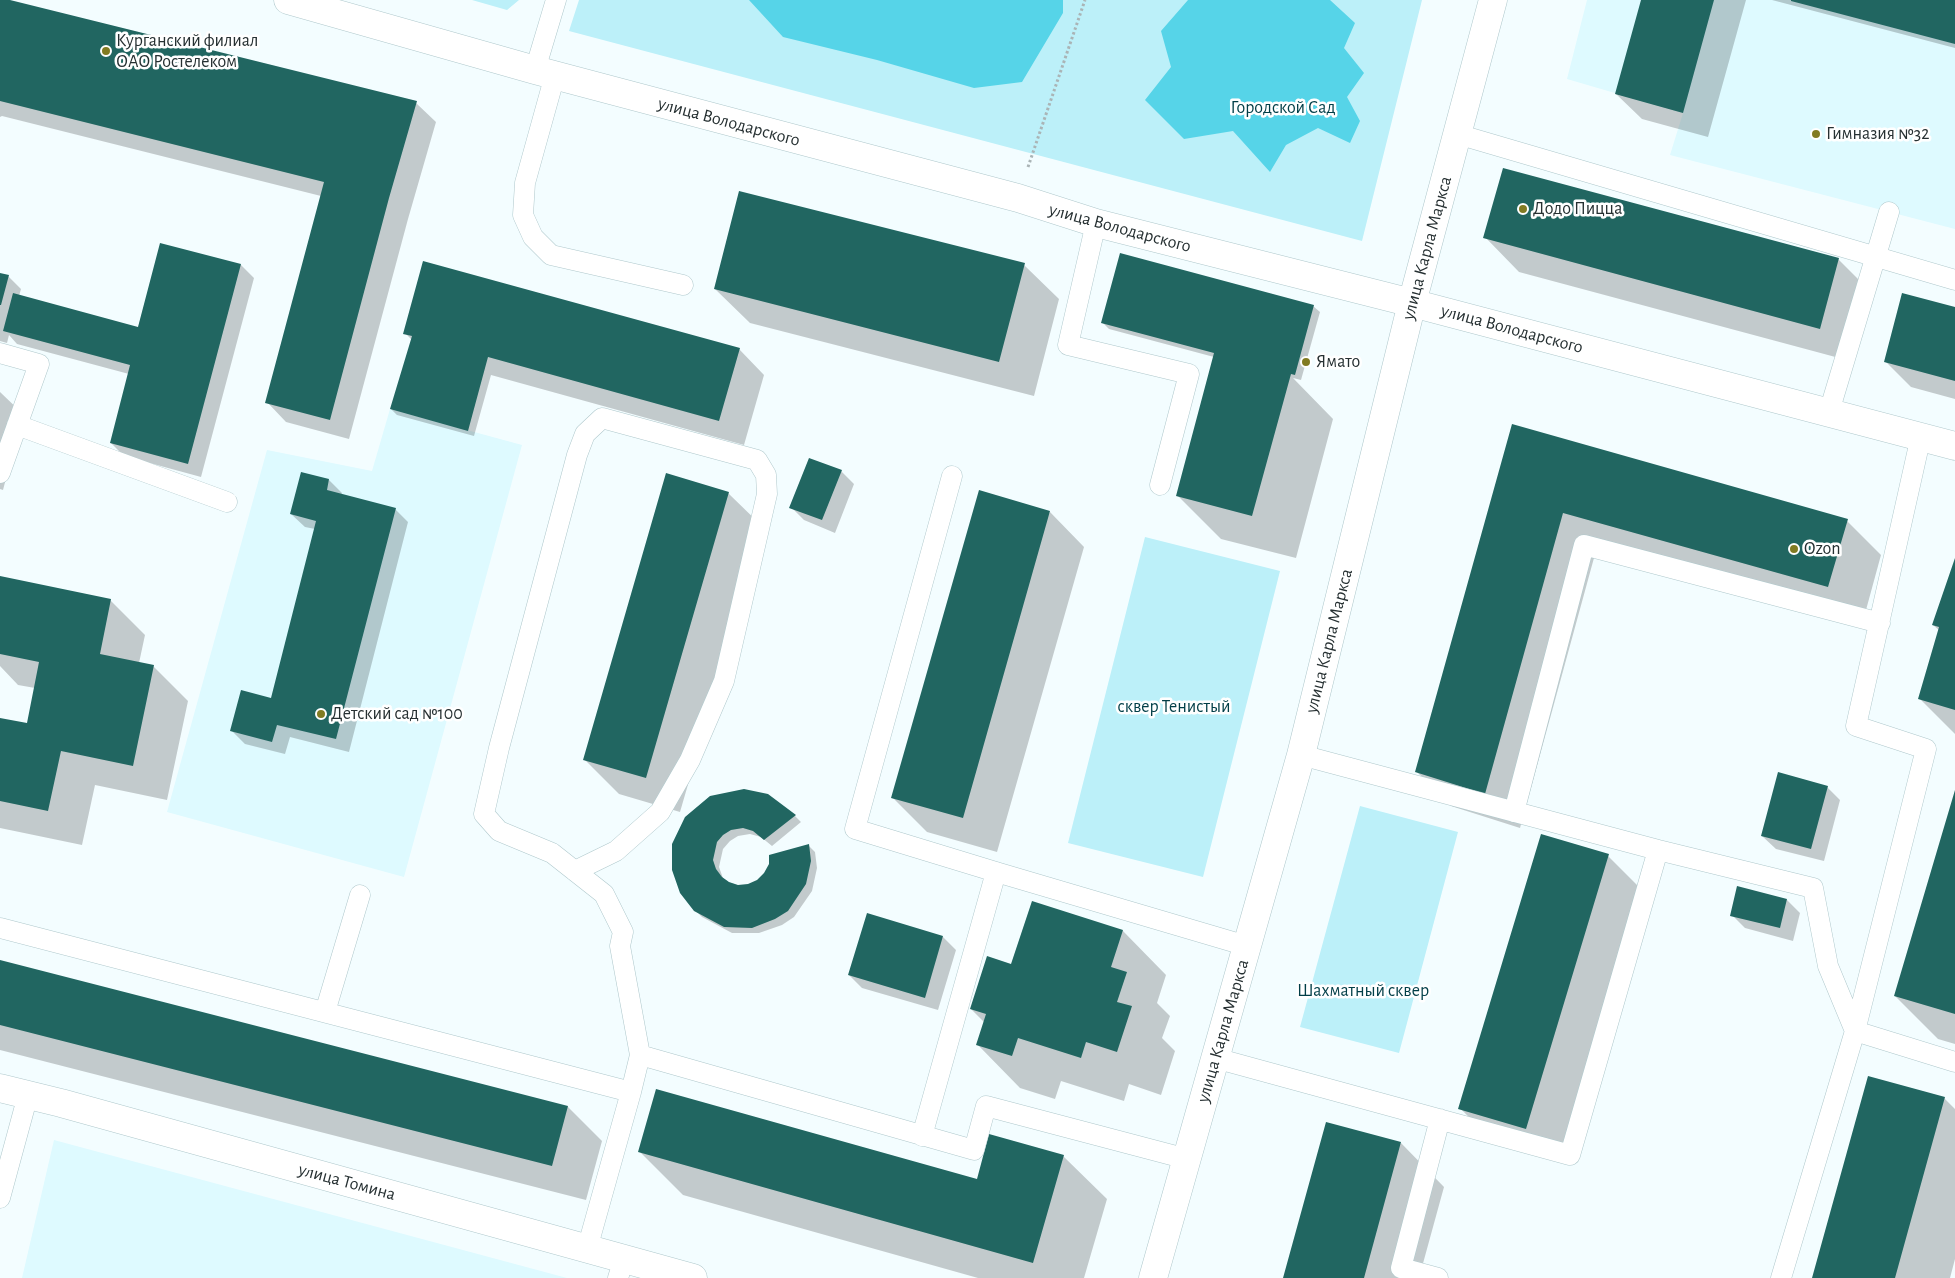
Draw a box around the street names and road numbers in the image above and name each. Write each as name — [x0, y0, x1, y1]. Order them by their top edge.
street label: улица Володарского — [656, 93, 802, 151]
street label: улица Карла Маркса — [1397, 174, 1457, 322]
street label: улица Володарского — [1047, 199, 1193, 257]
street label: улица Володарского — [1439, 300, 1585, 358]
street label: улица Карла Маркса — [1301, 567, 1357, 715]
street label: улица Карла Маркса — [1192, 957, 1254, 1105]
street label: улица Томина — [296, 1159, 398, 1205]

